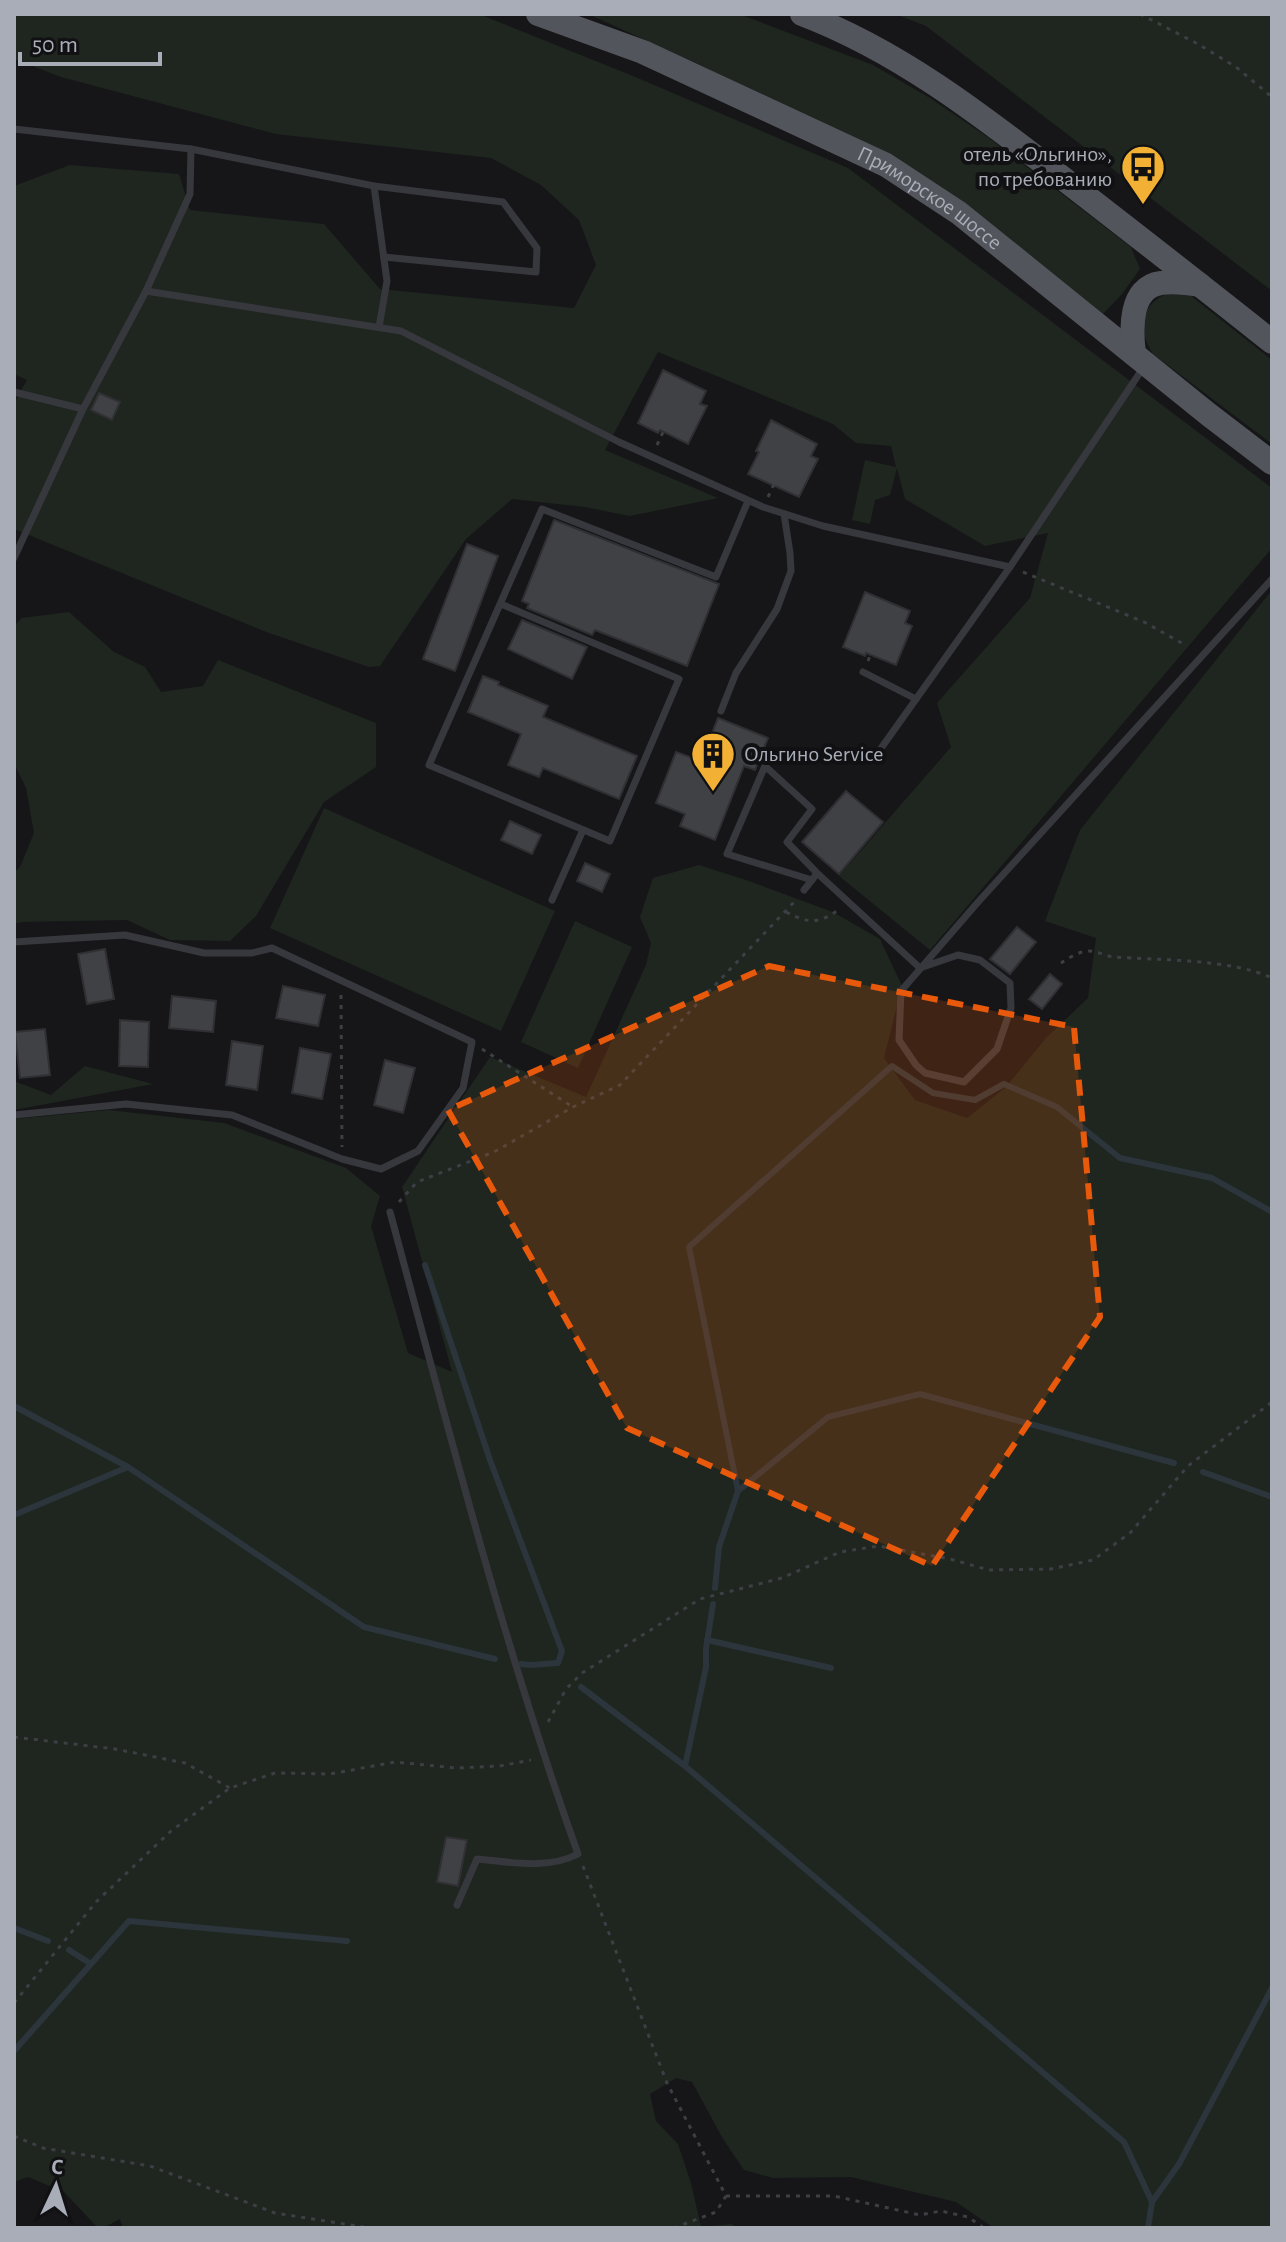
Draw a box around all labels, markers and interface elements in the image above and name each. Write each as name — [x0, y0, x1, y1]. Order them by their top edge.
scale bar — [20, 16, 160, 66]
text: 50 m — [32, 33, 78, 57]
street label: Приморское шоссе — [854, 142, 1006, 254]
place label: отель «Ольгино», по требованию — [963, 143, 1112, 190]
bus stop icon: отель «Ольгино», по требованию — [1119, 143, 1167, 206]
building icon: Ольгино Service — [689, 730, 737, 793]
place label: Ольгино Service — [744, 743, 883, 765]
north arrow — [16, 2146, 96, 2226]
text: С — [50, 2156, 64, 2178]

